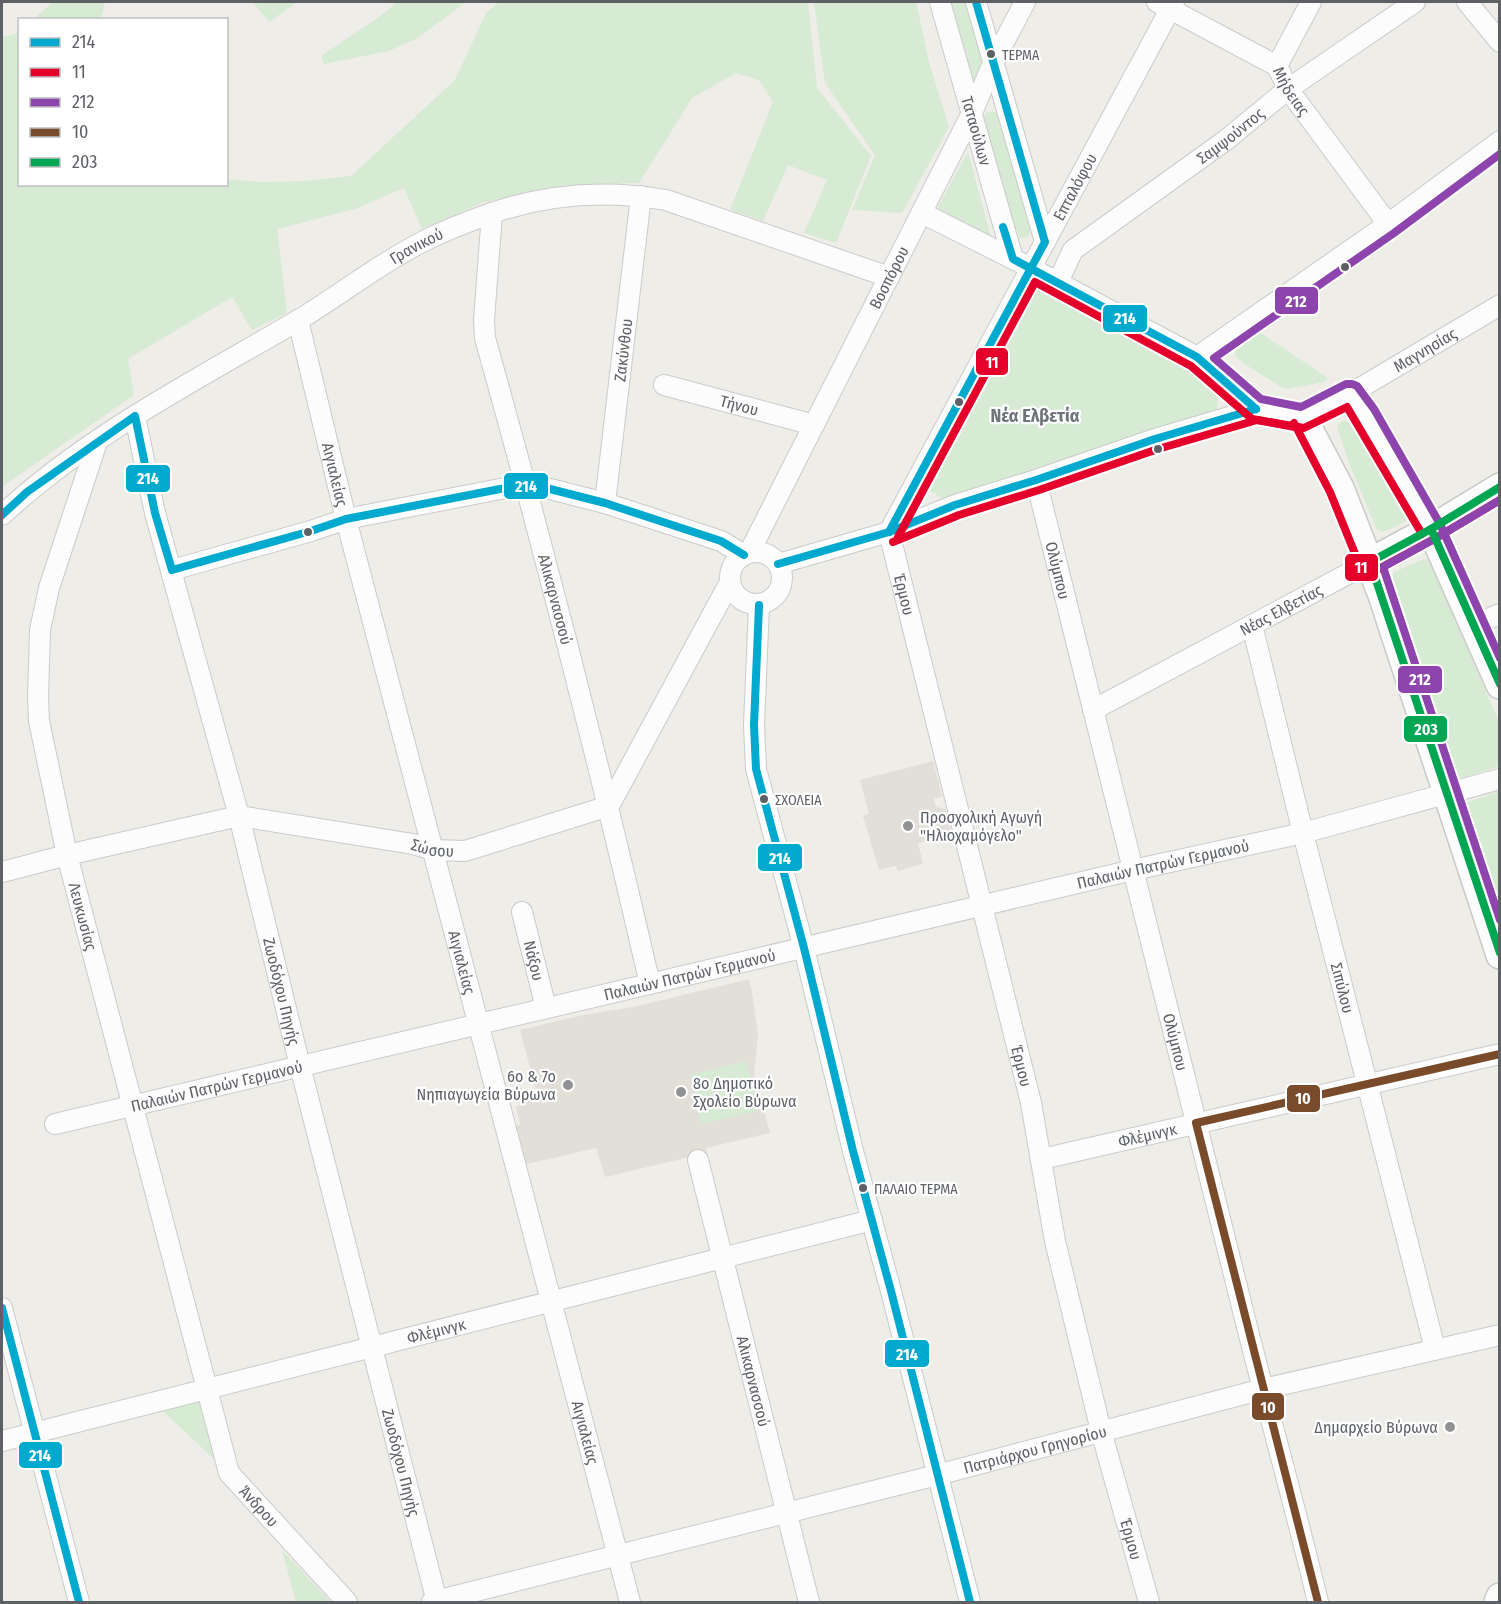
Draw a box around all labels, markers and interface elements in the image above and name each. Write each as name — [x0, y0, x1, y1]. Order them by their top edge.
legend — [18, 18, 228, 186]
text: 214 — [72, 31, 96, 53]
place label: ΤΕΡΜΑ — [1002, 47, 1040, 64]
marker: ΤΕΡΜΑ — [985, 48, 997, 60]
text: 11 — [72, 61, 86, 83]
street label: Μήδειας — [1269, 64, 1314, 120]
text: 212 — [72, 91, 95, 113]
street label: Ταταούλων — [957, 94, 995, 168]
street label: Σαμψούντος — [1193, 104, 1268, 168]
text: 10 — [72, 121, 88, 143]
street label: Επταλόφου — [1049, 150, 1101, 224]
text: 203 — [72, 151, 97, 173]
street label: Γρανικού — [386, 224, 446, 268]
street label: Βοσπόρου — [865, 243, 913, 312]
unlabelled marker — [1339, 261, 1351, 273]
line badge: 212 — [1274, 286, 1319, 315]
text: 212 — [1284, 292, 1307, 311]
line badge: 214 — [1102, 304, 1148, 333]
text: 214 — [1113, 309, 1136, 328]
street label: Ζακύνθου — [610, 318, 637, 383]
street label: Μαγνησίας — [1390, 324, 1460, 376]
line badge: 11 — [975, 347, 1009, 376]
text: 11 — [985, 353, 999, 372]
street label: Τήνου — [718, 391, 760, 420]
unlabelled marker — [953, 396, 965, 408]
district label: Νέα Ελβετία — [990, 405, 1080, 427]
street label: Αιγιαλείας — [318, 441, 352, 509]
unlabelled marker — [1152, 443, 1164, 455]
line badge: 214 — [125, 464, 171, 493]
text: 214 — [136, 469, 159, 488]
line badge: 214 — [503, 472, 549, 500]
text: 214 — [514, 477, 537, 496]
unlabelled marker — [302, 526, 314, 538]
street label: Ολύμπου — [1041, 540, 1074, 601]
street label: Αλικαρνασσού — [534, 552, 576, 647]
line badge: 11 — [1344, 553, 1379, 582]
text: 11 — [1354, 558, 1368, 577]
street label: Έρμου — [890, 571, 918, 617]
street label: Νέας Ελβετίας — [1237, 580, 1326, 640]
line badge: 212 — [1397, 665, 1443, 694]
text: 212 — [1408, 670, 1431, 689]
line badge: 203 — [1403, 715, 1448, 743]
text: 203 — [1413, 720, 1438, 739]
place label: ΣΧΟΛΕΙΑ — [775, 792, 822, 809]
marker: ΣΧΟΛΕΙΑ — [758, 793, 770, 805]
place label: Προσχολική Αγωγή "Ηλιοχαμόγελο" — [920, 808, 1042, 845]
marker: Προσχολική Αγωγή "Ηλιοχαμόγελο" — [901, 819, 915, 833]
street label: Σώσου — [409, 835, 454, 861]
street label: Παλαιών Πατρών Γερμανού — [1075, 836, 1251, 893]
line badge: 214 — [757, 843, 803, 872]
text: 214 — [768, 849, 791, 868]
street label: Λευκωσίας — [65, 880, 101, 953]
street label: Αιγιαλείας — [444, 929, 479, 997]
street label: Ζωοδόχου Πηγής — [259, 936, 304, 1048]
street label: Νάξου — [520, 939, 548, 983]
street label: Παλαιών Πατρών Γερμανού — [602, 946, 777, 1004]
street label: Σιπύλου — [1327, 961, 1358, 1015]
street label: Ολύμπου — [1159, 1011, 1192, 1073]
street label: Έρμου — [1007, 1043, 1036, 1089]
street label: Παλαιών Πατρών Γερμανού — [129, 1057, 304, 1116]
place label: 6ο & 7ο Νηπιαγωγεία Βύρωνα — [417, 1067, 556, 1104]
place label: 8ο Δημοτικό Σχολείο Βύρωνα — [693, 1074, 797, 1111]
marker: 6ο & 7ο Νηπιαγωγεία Βύρωνα — [561, 1078, 575, 1092]
line badge: 10 — [1286, 1084, 1321, 1113]
marker: 8ο Δημοτικό Σχολείο Βύρωνα — [674, 1085, 688, 1099]
text: 10 — [1295, 1089, 1311, 1108]
street label: Φλέμινγκ — [1116, 1119, 1179, 1151]
place label: ΠΑΛΑΙΟ ΤΕΡΜΑ — [874, 1181, 958, 1198]
marker: ΠΑΛΑΙΟ ΤΕΡΜΑ — [857, 1182, 869, 1194]
street label: Φλέμινγκ — [405, 1315, 468, 1348]
street label: Αλικαρνασσού — [733, 1334, 774, 1429]
line badge: 214 — [884, 1339, 930, 1368]
text: 214 — [895, 1345, 918, 1364]
line badge: 10 — [1251, 1392, 1285, 1421]
text: 10 — [1260, 1398, 1276, 1417]
street label: Αιγιαλείας — [568, 1399, 603, 1467]
street label: Ζωοδόχου Πηγής — [378, 1407, 424, 1519]
place label: Δημαρχείο Βύρωνα — [1314, 1418, 1438, 1437]
marker: Δημαρχείο Βύρωνα — [1443, 1420, 1457, 1434]
street label: Πατριάρχου Γρηγορίου — [961, 1422, 1109, 1478]
line badge: 214 — [18, 1441, 63, 1469]
text: 214 — [28, 1446, 51, 1465]
street label: Άνδρου — [235, 1482, 282, 1531]
street label: Έρμου — [1116, 1516, 1146, 1562]

